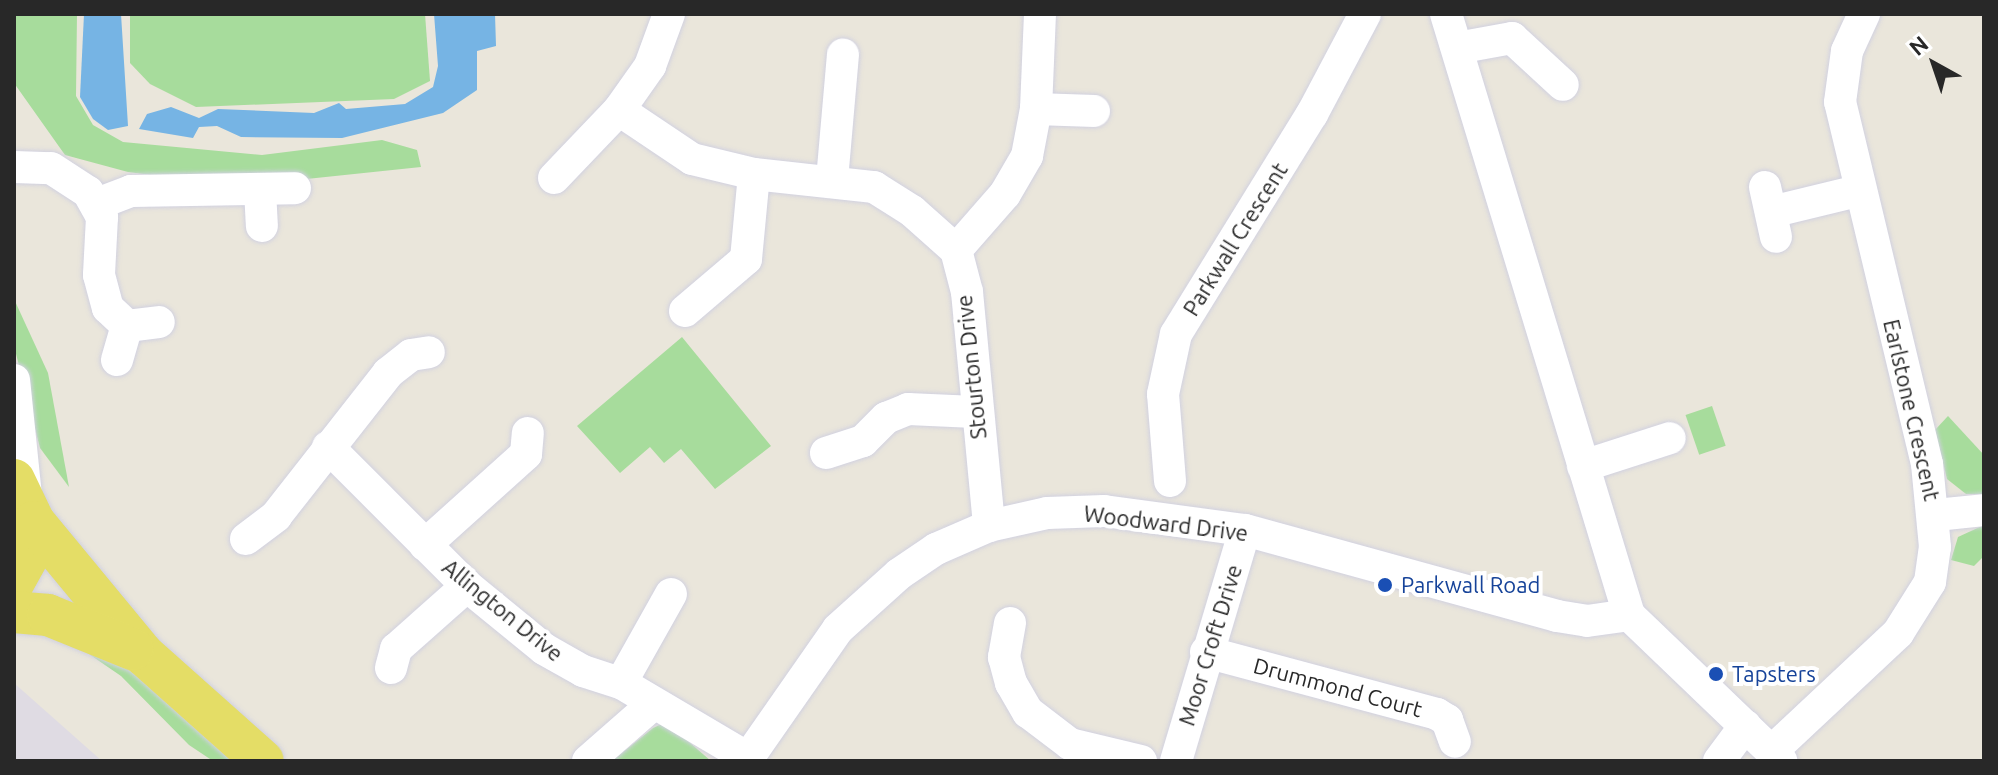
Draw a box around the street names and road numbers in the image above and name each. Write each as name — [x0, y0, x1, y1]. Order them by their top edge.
street label: Parkwall Crescent — [1177, 158, 1293, 320]
street label: Stourton Drive — [950, 294, 992, 440]
street label: Earlstone Crescent — [1878, 317, 1946, 503]
street label: Woodward Drive — [1082, 500, 1250, 546]
street label: Allington Drive — [437, 553, 569, 667]
street label: Moor Croft Drive — [1173, 561, 1247, 729]
street label: Drummond Court — [1251, 652, 1425, 722]

